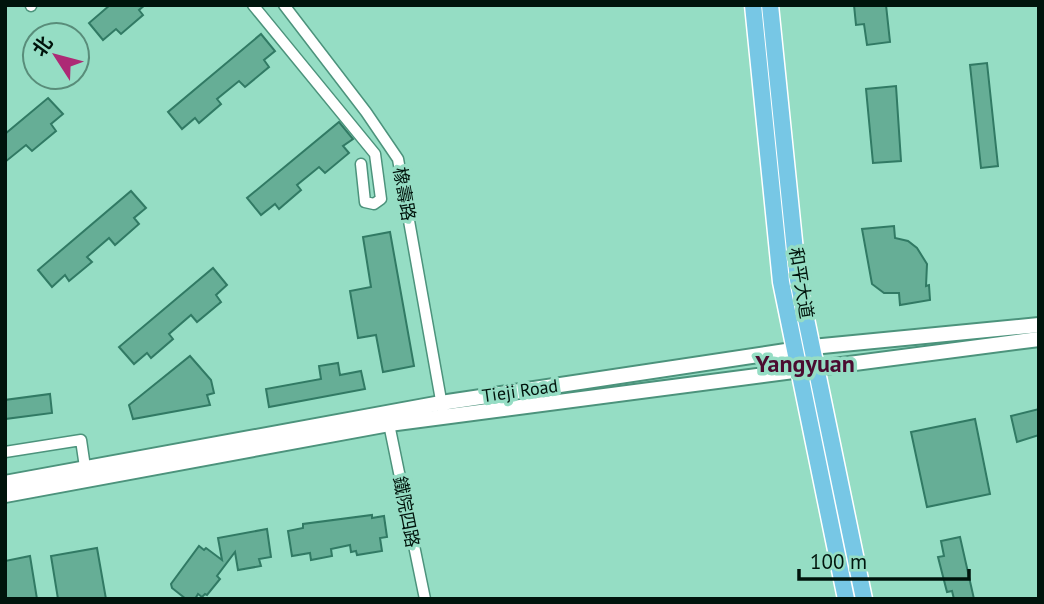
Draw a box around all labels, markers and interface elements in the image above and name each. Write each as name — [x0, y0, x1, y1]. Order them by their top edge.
north arrow — [21, 21, 91, 91]
text: 北 — [27, 31, 58, 61]
street label: 橡壽路 — [388, 165, 421, 222]
street label: 和平大道 — [785, 246, 818, 320]
district label: Yangyuan — [754, 348, 855, 379]
street label: Tieji Road — [480, 374, 559, 407]
street label: 鐵院四路 — [388, 474, 425, 549]
scale bar — [799, 538, 969, 582]
text: 100 m — [810, 548, 867, 575]

